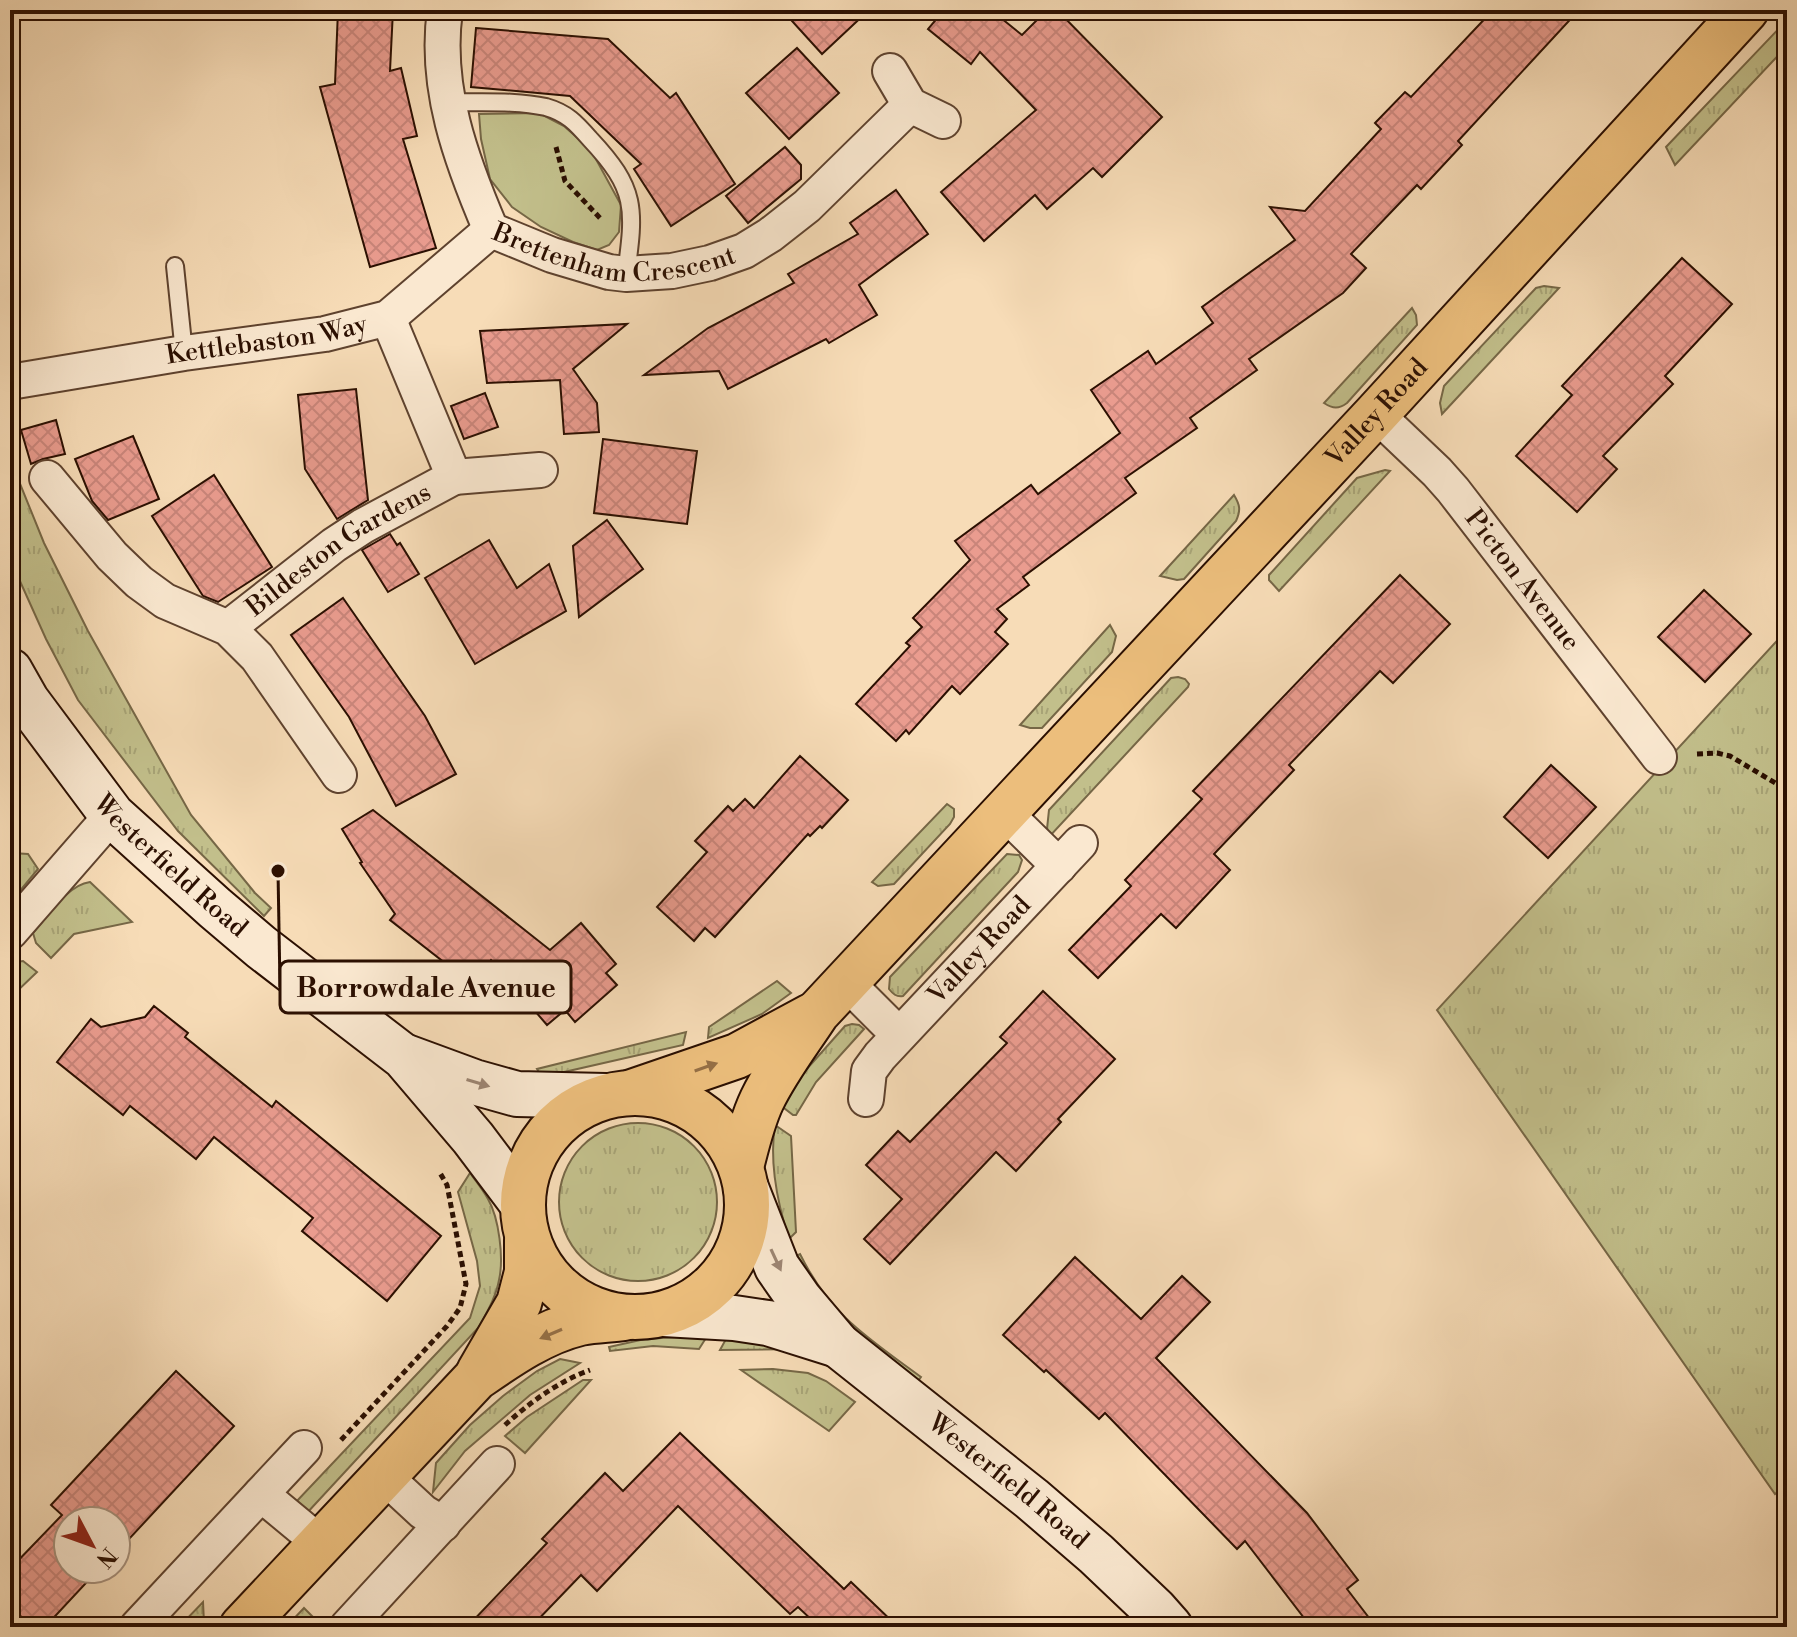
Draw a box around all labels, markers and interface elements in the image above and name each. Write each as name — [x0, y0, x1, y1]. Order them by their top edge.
street label: Brettenham Crescent — [487, 216, 740, 290]
street label: Kettlebaston Way — [164, 308, 371, 372]
street label: Valley Road — [1318, 352, 1435, 474]
street label: Bildeston Gardens — [239, 476, 437, 624]
street label: Picton Avenue — [1458, 503, 1587, 657]
street label: Westerfield Road — [86, 787, 254, 945]
street label: Valley Road — [920, 889, 1038, 1011]
callout: Borrowdale Avenue — [280, 961, 571, 1013]
text: Borrowdale Avenue — [296, 971, 556, 1006]
one-way arrow — [695, 1060, 719, 1072]
one-way arrow — [466, 1077, 490, 1089]
one-way arrow — [769, 1249, 782, 1272]
one-way arrow — [539, 1327, 562, 1340]
street label: Westerfield Road — [921, 1406, 1095, 1556]
north arrow — [52, 1505, 132, 1585]
text: N — [90, 1542, 122, 1573]

